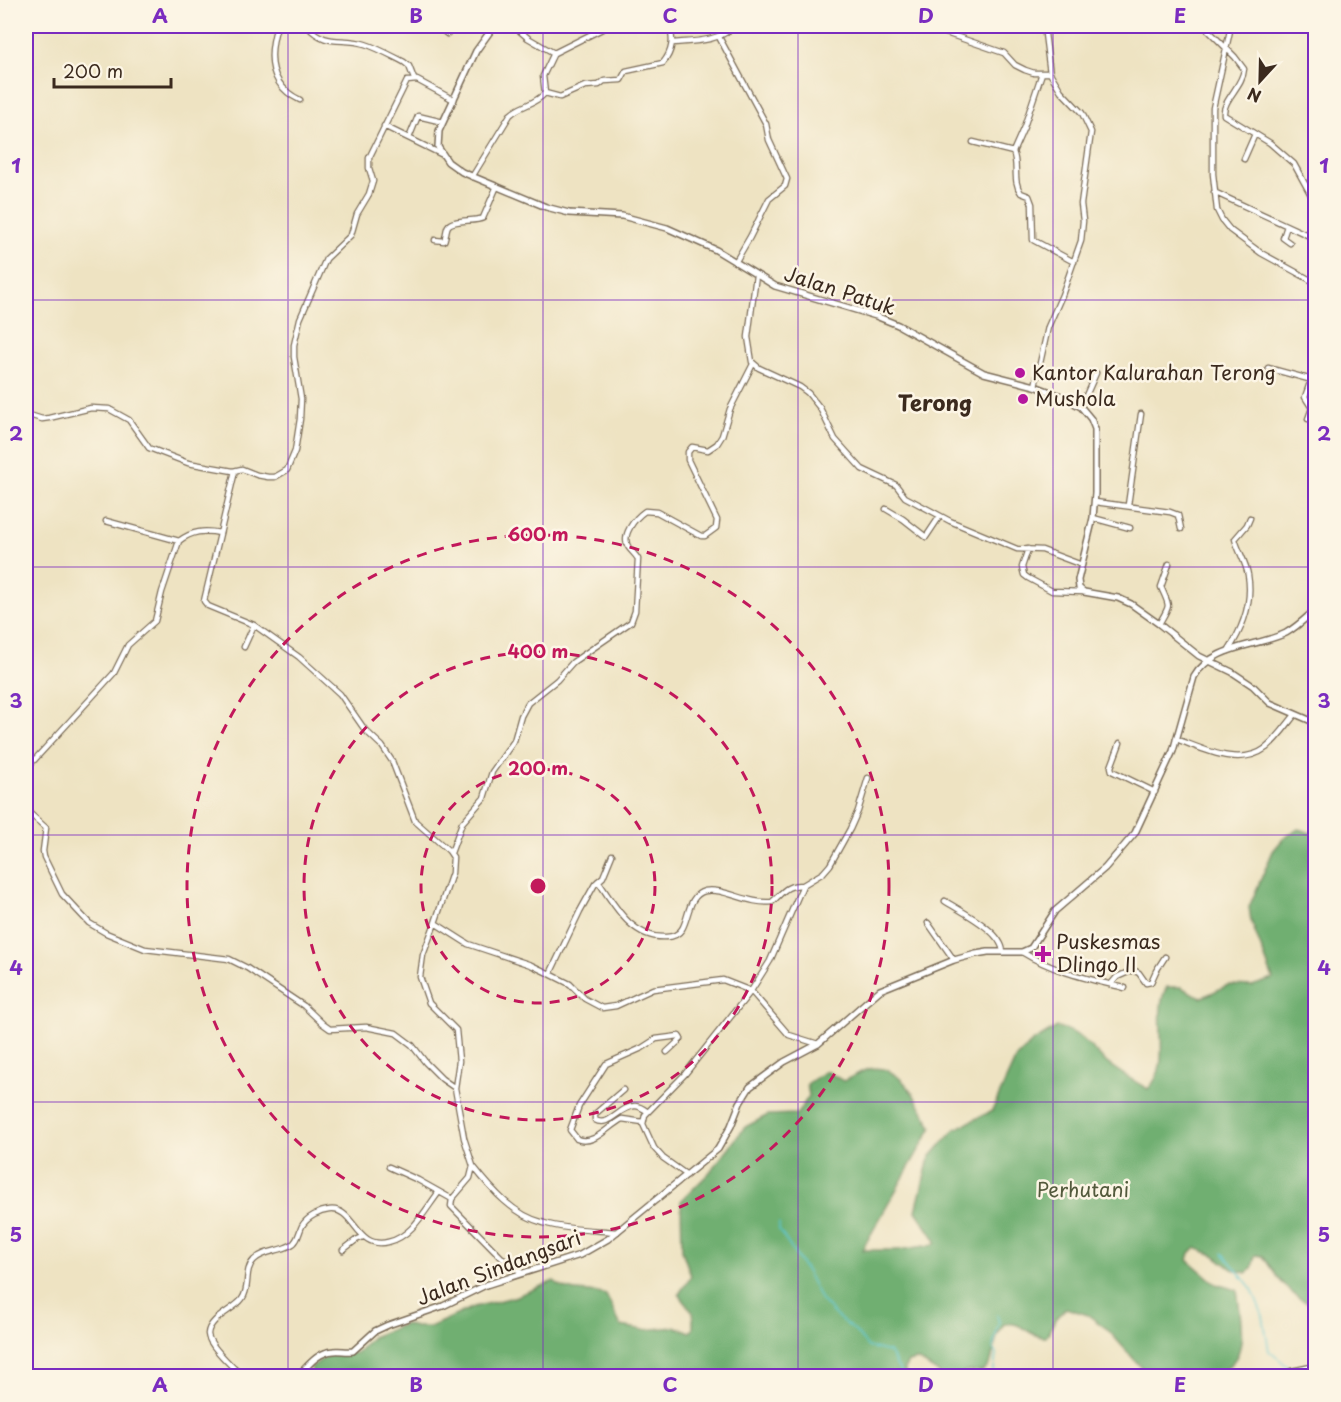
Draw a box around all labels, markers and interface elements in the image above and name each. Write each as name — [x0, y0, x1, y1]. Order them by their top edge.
text: A — [152, 0, 168, 30]
text: B — [409, 0, 423, 30]
text: C — [662, 0, 678, 30]
text: D — [918, 0, 934, 30]
text: E — [1174, 0, 1186, 30]
scale bar — [54, 51, 171, 89]
north arrow — [1230, 51, 1290, 111]
text: 200 m — [63, 57, 123, 84]
text: N — [1244, 82, 1264, 109]
text: 1 — [11, 150, 21, 180]
text: 1 — [1319, 150, 1329, 180]
street label: Jalan Patuk — [781, 258, 900, 322]
place label: Kantor Kalurahan Terong — [1032, 357, 1276, 387]
marker: Kantor Kalurahan Terong — [1013, 366, 1027, 380]
place label: Mushola — [1035, 383, 1116, 413]
district label: Terong — [898, 385, 972, 418]
marker: Mushola — [1016, 392, 1030, 406]
text: 2 — [9, 418, 23, 448]
text: 2 — [1317, 418, 1331, 448]
text: 600 m — [507, 520, 569, 547]
text: 400 m — [508, 637, 568, 664]
text: 3 — [9, 685, 23, 715]
text: 3 — [1317, 685, 1331, 715]
text: 200 m — [508, 754, 568, 781]
centre of rings — [528, 876, 548, 896]
place label: Puskesmas Dlingo II — [1056, 926, 1160, 979]
marker: Puskesmas Dlingo II — [1034, 945, 1052, 963]
text: 4 — [9, 952, 23, 982]
text: 4 — [1317, 952, 1331, 982]
park label: Perhutani — [1037, 1174, 1129, 1204]
text: 5 — [10, 1219, 22, 1249]
text: 5 — [1318, 1219, 1330, 1249]
street label: Jalan Sindangsari — [412, 1222, 585, 1312]
text: A — [152, 1369, 168, 1399]
text: B — [409, 1369, 423, 1399]
text: C — [662, 1369, 678, 1399]
text: D — [918, 1369, 934, 1399]
text: E — [1174, 1369, 1186, 1399]

